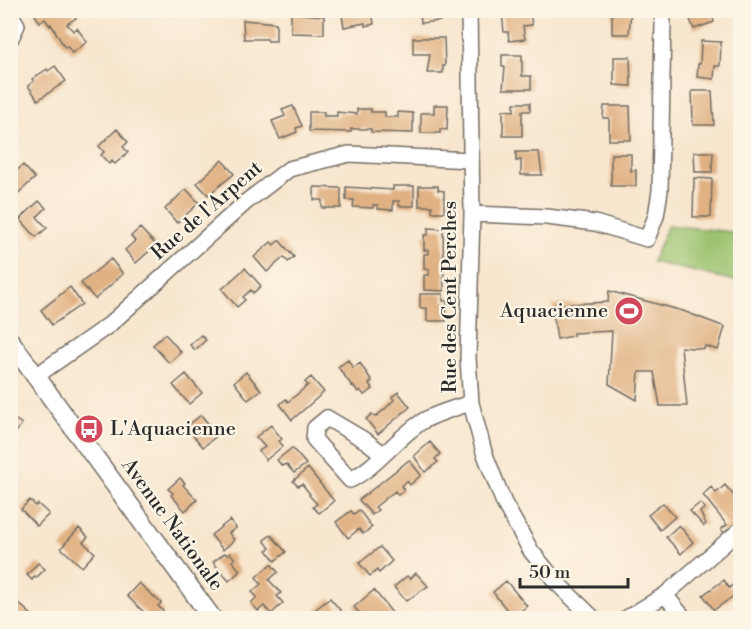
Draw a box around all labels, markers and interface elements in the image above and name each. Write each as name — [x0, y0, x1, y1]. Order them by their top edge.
street label: Rue de l'Arpent — [146, 156, 268, 266]
street label: Rue des Cent Perches — [438, 201, 463, 393]
sports icon: Aquacienne — [613, 295, 645, 327]
place label: Aquacienne — [499, 299, 608, 324]
bus stop icon: L'Aquacienne — [73, 413, 105, 445]
place label: L'Aquacienne — [110, 417, 236, 442]
street label: Avenue Nationale — [115, 453, 228, 596]
scale bar — [520, 551, 628, 589]
text: 50 m — [529, 561, 571, 584]

